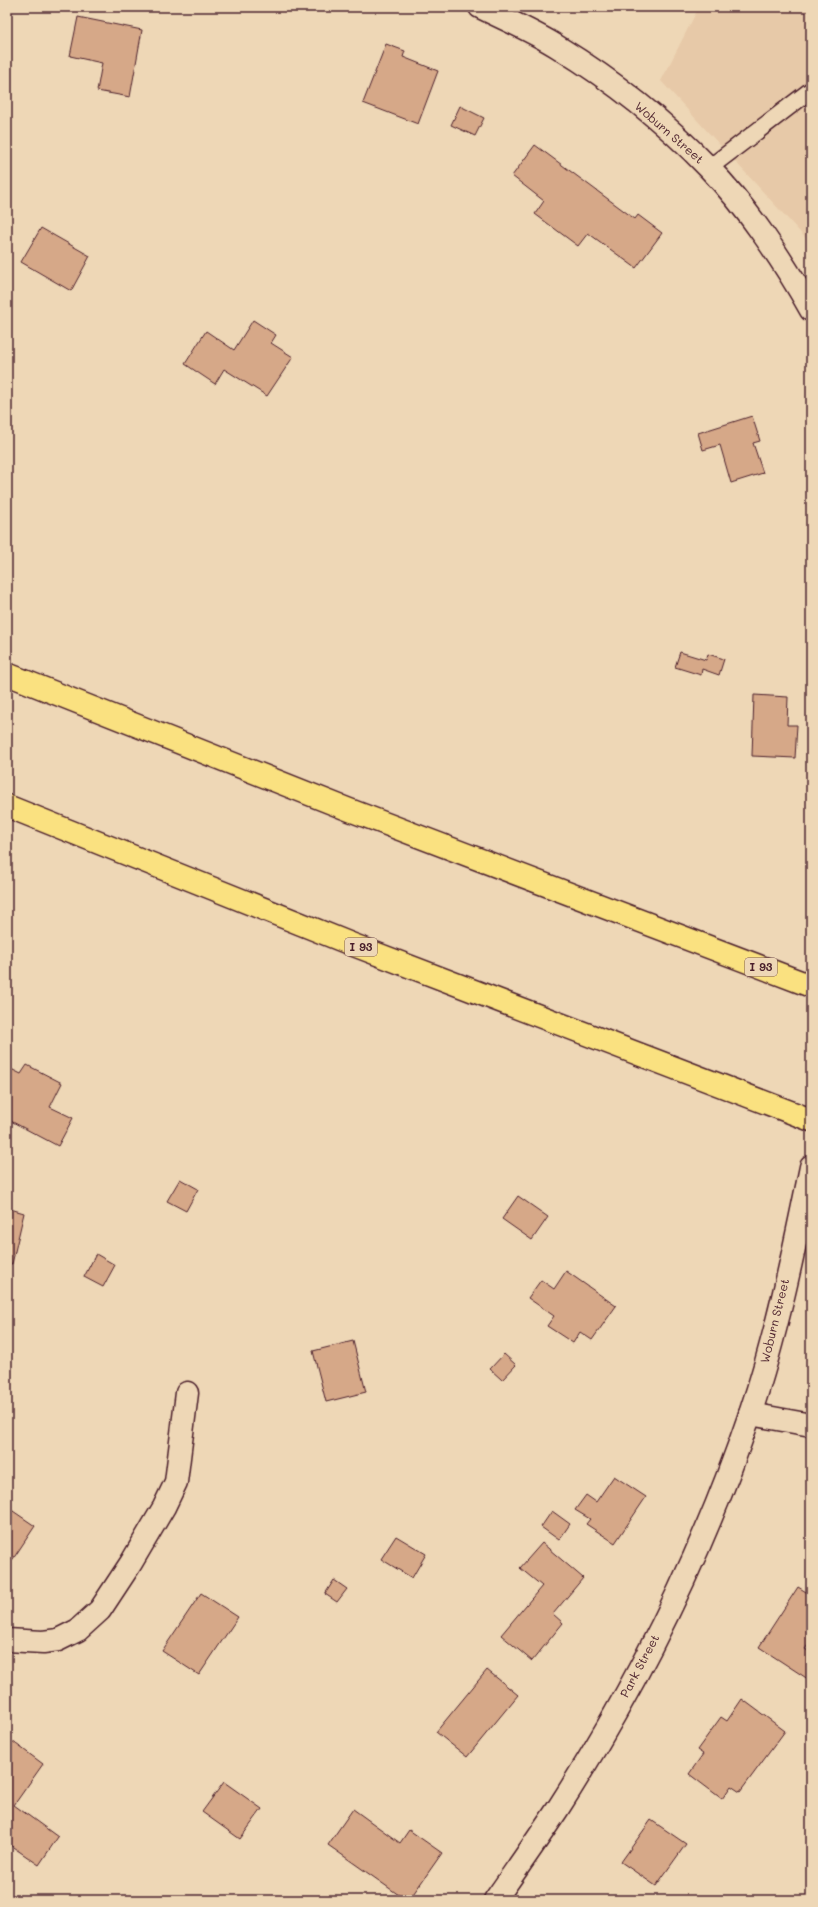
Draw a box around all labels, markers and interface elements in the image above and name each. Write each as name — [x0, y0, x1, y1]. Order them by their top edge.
street label: Woburn Street — [632, 98, 708, 167]
road number: I 93 — [345, 938, 377, 956]
road number: I 93 — [745, 958, 777, 976]
street label: Woburn Street — [756, 1277, 792, 1365]
street label: Park Street — [616, 1631, 662, 1700]

